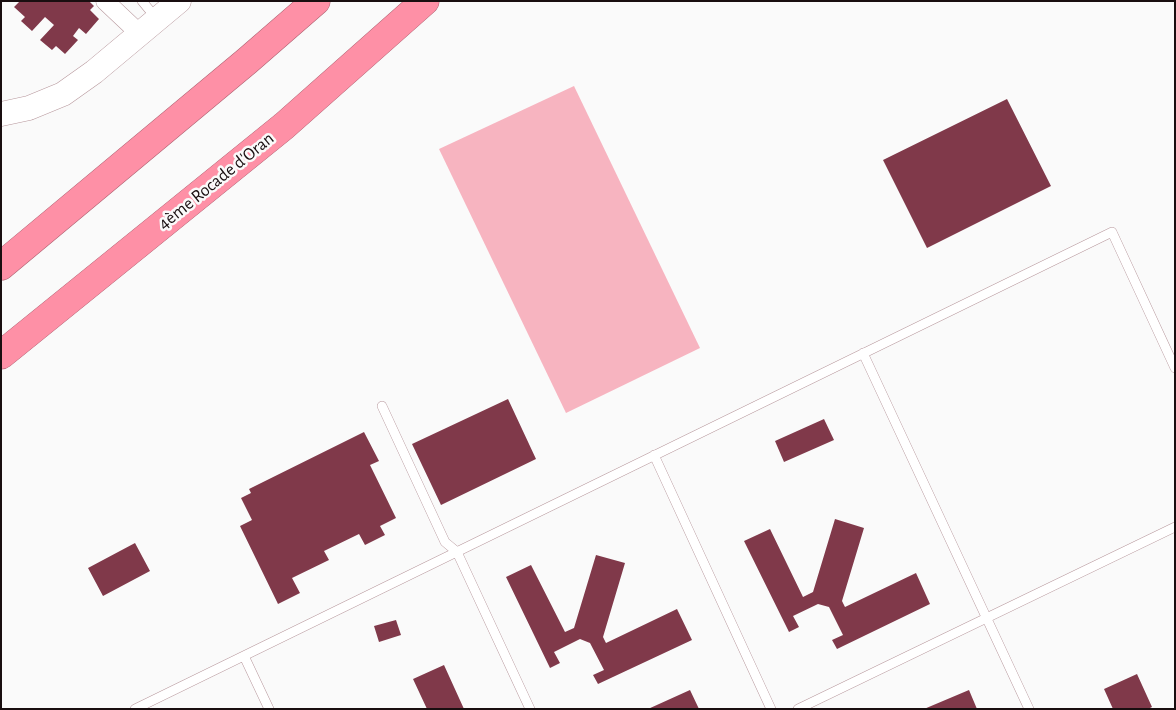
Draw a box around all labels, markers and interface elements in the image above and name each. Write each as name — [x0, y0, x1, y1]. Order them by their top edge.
street label: 4ème Rocade d'Oran — [154, 128, 278, 234]

